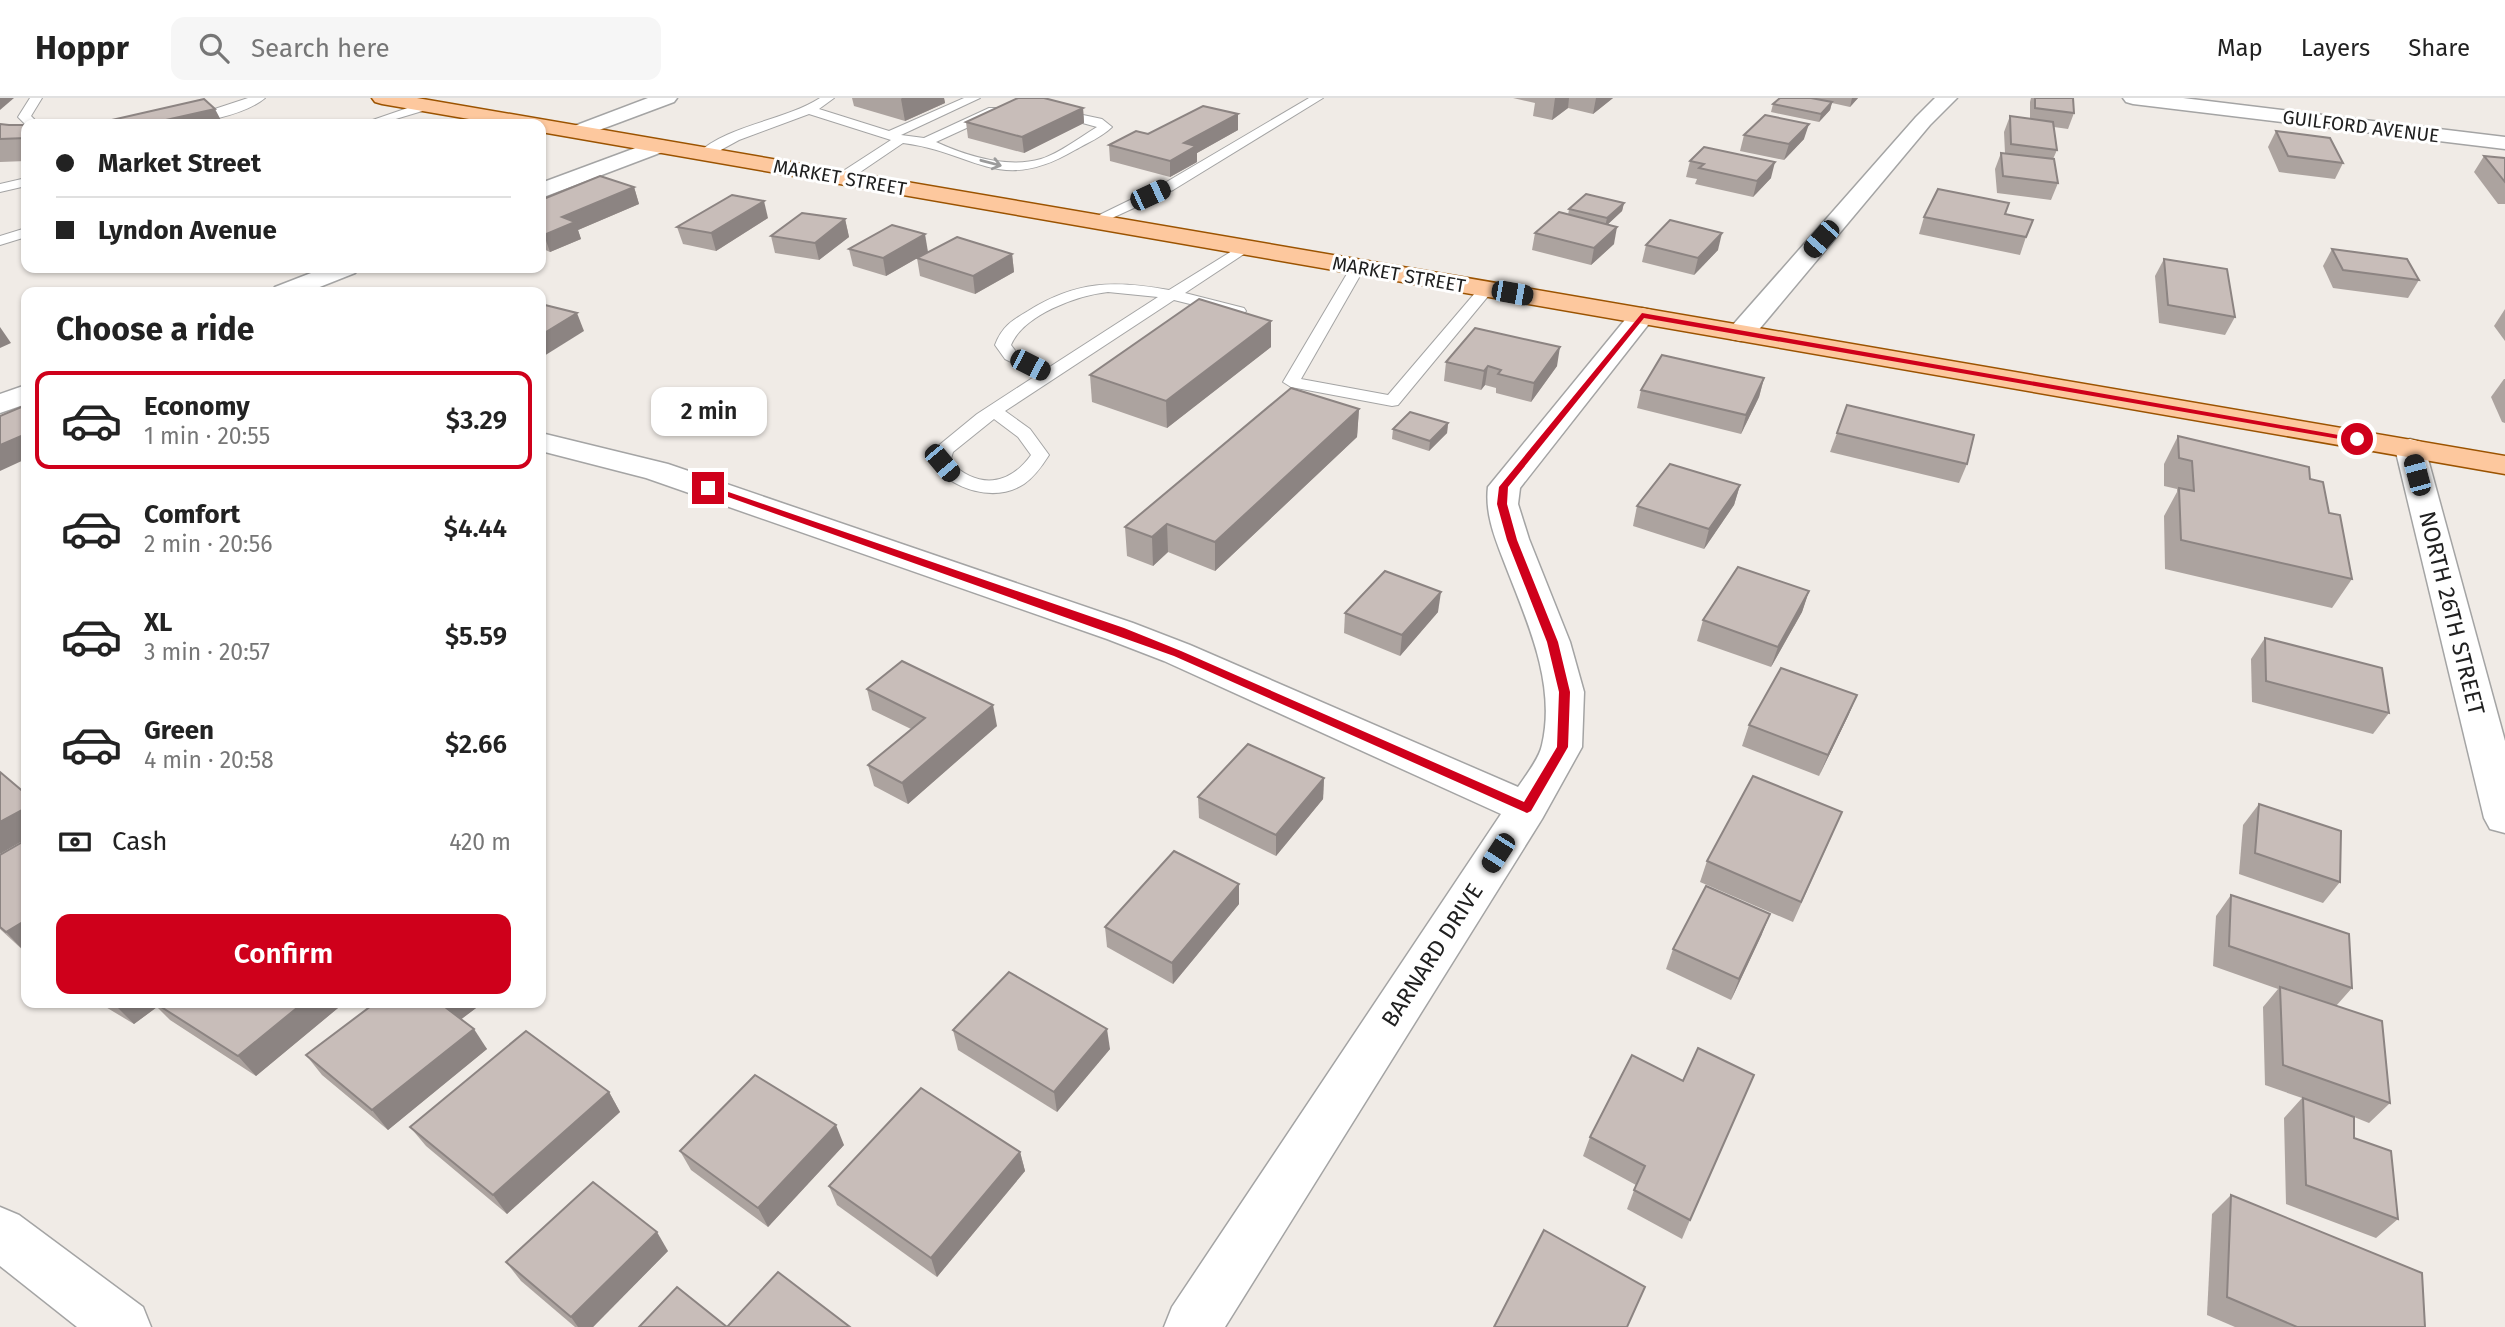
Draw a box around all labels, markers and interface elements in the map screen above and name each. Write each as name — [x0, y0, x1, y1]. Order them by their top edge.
search box — [171, 17, 661, 80]
text: Hoppr — [35, 28, 129, 68]
icon: search — [195, 29, 233, 67]
text: Search here — [251, 33, 390, 64]
text: Map — [2217, 34, 2263, 62]
text: Layers — [2301, 34, 2370, 62]
text: Share — [2408, 34, 2470, 62]
street label: GUILFORD AVENUE — [2281, 105, 2441, 148]
text: Market Street — [98, 148, 261, 179]
street label: MARKET STREET — [772, 154, 908, 201]
one-way arrow — [979, 158, 1001, 171]
car — [1127, 177, 1174, 213]
text: Lyndon Avenue — [98, 215, 277, 246]
car — [1800, 216, 1843, 262]
street label: MARKET STREET — [1331, 251, 1467, 298]
car — [1490, 279, 1535, 307]
text: Choose a ride — [56, 310, 254, 348]
car — [1007, 346, 1054, 384]
callout: 2 min — [650, 386, 766, 436]
icon: car — [60, 389, 123, 452]
text: Economy — [144, 391, 250, 422]
text: 2 min — [681, 397, 737, 425]
text: $3.29 — [446, 405, 507, 436]
text: 1 min · 20:55 — [144, 422, 270, 450]
route start — [2341, 423, 2373, 455]
car — [921, 440, 964, 486]
car — [2402, 452, 2433, 498]
route end — [692, 472, 724, 504]
icon: car — [60, 497, 123, 560]
text: Comfort — [144, 499, 240, 530]
street label: NORTH 26TH STREET — [2413, 508, 2491, 718]
text: $4.44 — [444, 513, 507, 544]
text: 2 min · 20:56 — [144, 530, 272, 558]
icon: car — [60, 605, 123, 668]
text: XL — [144, 607, 172, 638]
text: $5.59 — [445, 621, 507, 652]
text: 3 min · 20:57 — [144, 638, 270, 666]
icon: car — [60, 713, 123, 776]
text: Green — [144, 715, 214, 746]
text: $2.66 — [445, 729, 507, 760]
text: 4 min · 20:58 — [144, 746, 274, 774]
icon: cash — [56, 823, 94, 861]
text: Cash — [112, 826, 168, 857]
text: 420 m — [449, 828, 511, 856]
car — [1478, 830, 1519, 876]
street label: BARNARD DRIVE — [1375, 878, 1489, 1032]
button: Confirm — [56, 914, 511, 994]

